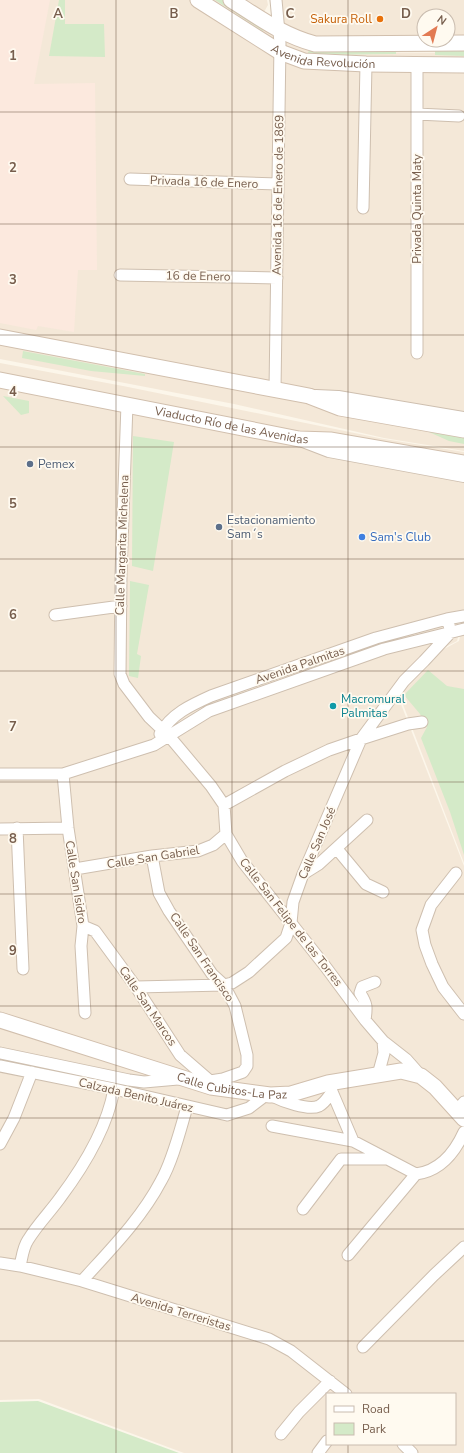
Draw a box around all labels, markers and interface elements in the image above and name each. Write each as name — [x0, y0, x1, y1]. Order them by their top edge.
text: A — [53, 5, 63, 23]
text: B — [170, 5, 179, 23]
text: C — [286, 5, 295, 23]
text: D — [401, 5, 411, 23]
north arrow — [416, 8, 456, 48]
place label: Sakura Roll — [310, 11, 372, 27]
text: N — [434, 12, 449, 29]
marker: Sakura Roll — [375, 14, 385, 24]
street label: Avenida Revolución — [268, 40, 375, 72]
text: 1 — [9, 47, 17, 65]
street label: Avenida 16 de Enero de 1869 — [269, 115, 287, 275]
street label: Privada Quinta Maty — [409, 153, 425, 264]
text: 2 — [9, 159, 17, 177]
street label: Privada 16 de Enero — [150, 172, 259, 192]
street label: 16 de Enero — [165, 267, 231, 285]
text: 3 — [9, 271, 17, 289]
text: 4 — [9, 383, 17, 401]
street label: Viaducto Río de las Avenidas — [152, 403, 309, 447]
place label: Pemex — [38, 456, 75, 472]
marker: Pemex — [25, 459, 35, 469]
street label: Calle Margarita Michelena — [112, 474, 132, 616]
text: 5 — [9, 495, 17, 513]
place label: Estacionamiento Sam´s — [227, 512, 316, 542]
marker: Estacionamiento Sam´s — [214, 522, 224, 532]
place label: Sam's Club — [370, 529, 431, 545]
marker: Sam's Club — [357, 532, 367, 542]
text: 6 — [9, 606, 17, 624]
street label: Avenida Palmitas — [253, 642, 347, 688]
place label: Macromural Palmitas — [341, 691, 406, 721]
marker: Macromural Palmitas — [328, 701, 338, 711]
text: 7 — [9, 718, 17, 736]
street label: Calle San José — [295, 804, 339, 882]
text: 8 — [9, 830, 17, 848]
street label: Calle San Isidro — [62, 839, 91, 925]
street label: Calle San Gabriel — [106, 842, 201, 872]
street label: Calle San Felipe de las Torres — [236, 855, 346, 990]
street label: Calle San Francisco — [166, 909, 238, 1005]
text: 9 — [9, 942, 17, 960]
street label: Calle San Marcos — [115, 963, 181, 1049]
street label: Calle Cubitos-La Paz — [175, 1069, 288, 1103]
street label: Calzada Benito Juárez — [77, 1074, 195, 1116]
street label: Avenida Terreristas — [129, 1289, 233, 1335]
legend — [326, 1393, 456, 1445]
text: Road — [362, 1401, 390, 1417]
text: Park — [362, 1421, 387, 1437]

